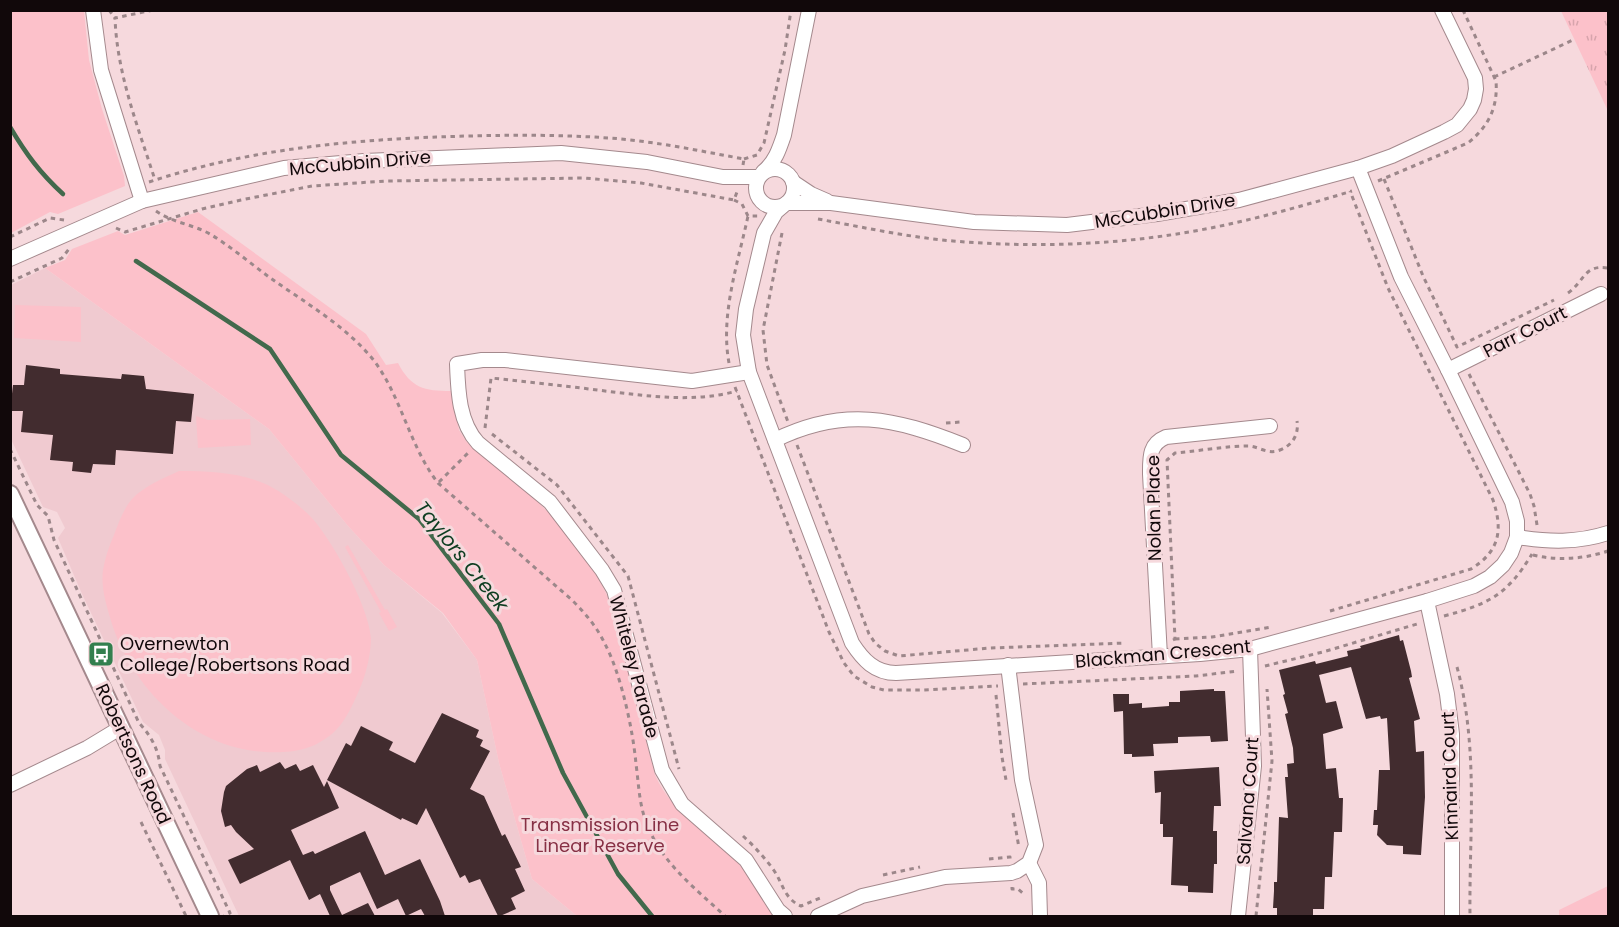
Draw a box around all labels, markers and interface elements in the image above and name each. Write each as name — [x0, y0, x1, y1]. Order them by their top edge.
street label: McCubbin Drive — [288, 144, 432, 181]
street label: McCubbin Drive — [1093, 187, 1237, 234]
street label: Parr Court — [1479, 300, 1571, 363]
street label: Nolan Place — [1140, 455, 1167, 561]
water label: Taylors Creek — [409, 495, 516, 619]
street label: Whiteley Parade — [603, 593, 666, 741]
place label: Overnewton College/Robertsons Road — [120, 631, 350, 677]
street label: Blackman Crescent — [1074, 633, 1252, 674]
bus stop icon: Overnewton College/Robertsons Road — [86, 639, 116, 669]
street label: Robertsons Road — [90, 679, 177, 828]
street label: Kinnaird Court — [1435, 711, 1464, 841]
street label: Salvana Court — [1231, 736, 1264, 866]
park label: Transmission Line Linear Reserve — [521, 812, 679, 858]

